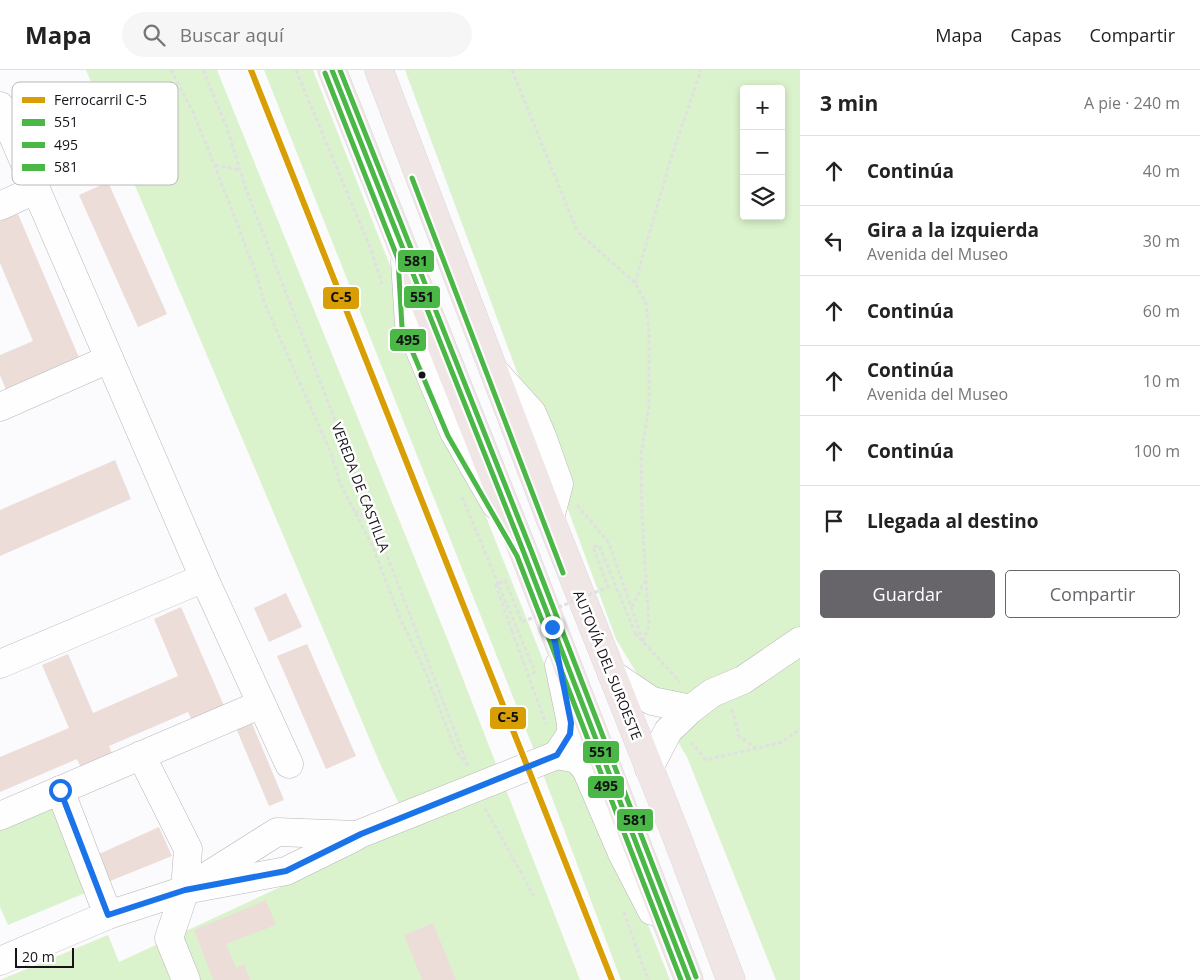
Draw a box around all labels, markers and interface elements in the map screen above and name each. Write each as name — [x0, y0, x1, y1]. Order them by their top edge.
search box — [122, 12, 472, 57]
text: Mapa — [25, 18, 92, 51]
icon: search — [140, 21, 168, 49]
text: Buscar aquí — [180, 22, 284, 48]
text: Mapa — [935, 23, 983, 47]
text: Capas — [1011, 23, 1061, 47]
text: Compartir — [1089, 23, 1175, 47]
legend — [12, 82, 178, 185]
map controls — [740, 85, 785, 220]
button: + — [740, 85, 785, 130]
text: 3 min — [820, 89, 878, 117]
text: Ferrocarril C-5 — [54, 90, 147, 109]
text: A pie · 240 m — [1084, 92, 1180, 114]
text: 551 — [54, 112, 78, 131]
button: − — [740, 130, 785, 175]
text: 495 — [54, 135, 78, 154]
text: 581 — [54, 157, 78, 176]
icon: ahead — [820, 157, 848, 185]
text: Continúa — [867, 158, 954, 184]
text: 40 m — [1143, 160, 1180, 182]
button: layers — [740, 175, 785, 220]
text: Gira a la izquierda — [867, 217, 1039, 243]
icon: left — [820, 227, 848, 255]
text: 30 m — [1143, 230, 1180, 252]
text: Avenida del Museo — [867, 243, 1008, 265]
line badge: 581 — [397, 249, 435, 273]
text: 581 — [404, 251, 428, 270]
line badge: 551 — [403, 285, 441, 309]
line badge: C-5 — [322, 286, 360, 310]
text: C-5 — [330, 287, 352, 306]
text: 551 — [410, 287, 434, 306]
icon: ahead — [820, 297, 848, 325]
text: Continúa — [867, 298, 954, 324]
text: 60 m — [1143, 300, 1180, 322]
line badge: 495 — [389, 328, 427, 352]
text: 495 — [396, 330, 420, 349]
text: Continúa — [867, 357, 954, 383]
icon: ahead — [820, 367, 848, 395]
unlabelled marker — [417, 370, 427, 380]
text: 10 m — [1143, 370, 1180, 392]
text: Avenida del Museo — [867, 383, 1008, 405]
street label: VEREDA DE CASTILLA — [328, 420, 395, 555]
icon: ahead — [820, 437, 848, 465]
text: Continúa — [867, 438, 954, 464]
text: 100 m — [1134, 440, 1180, 462]
icon: arrive — [820, 507, 848, 535]
text: Llegada al destino — [867, 508, 1039, 534]
button: Guardar — [820, 570, 995, 618]
button: Compartir — [1005, 570, 1180, 618]
street label: AUTOVÍA DEL SUROESTE — [569, 587, 647, 743]
route end — [541, 616, 564, 639]
line badge: C-5 — [489, 706, 527, 730]
text: C-5 — [497, 707, 519, 726]
line badge: 551 — [582, 740, 620, 764]
text: 551 — [589, 742, 613, 761]
line badge: 495 — [587, 775, 625, 799]
text: 495 — [594, 776, 618, 795]
route start — [49, 779, 72, 802]
line badge: 581 — [616, 808, 654, 832]
text: 581 — [623, 810, 647, 829]
scale bar — [15, 945, 74, 968]
text: 20 m — [22, 947, 55, 966]

